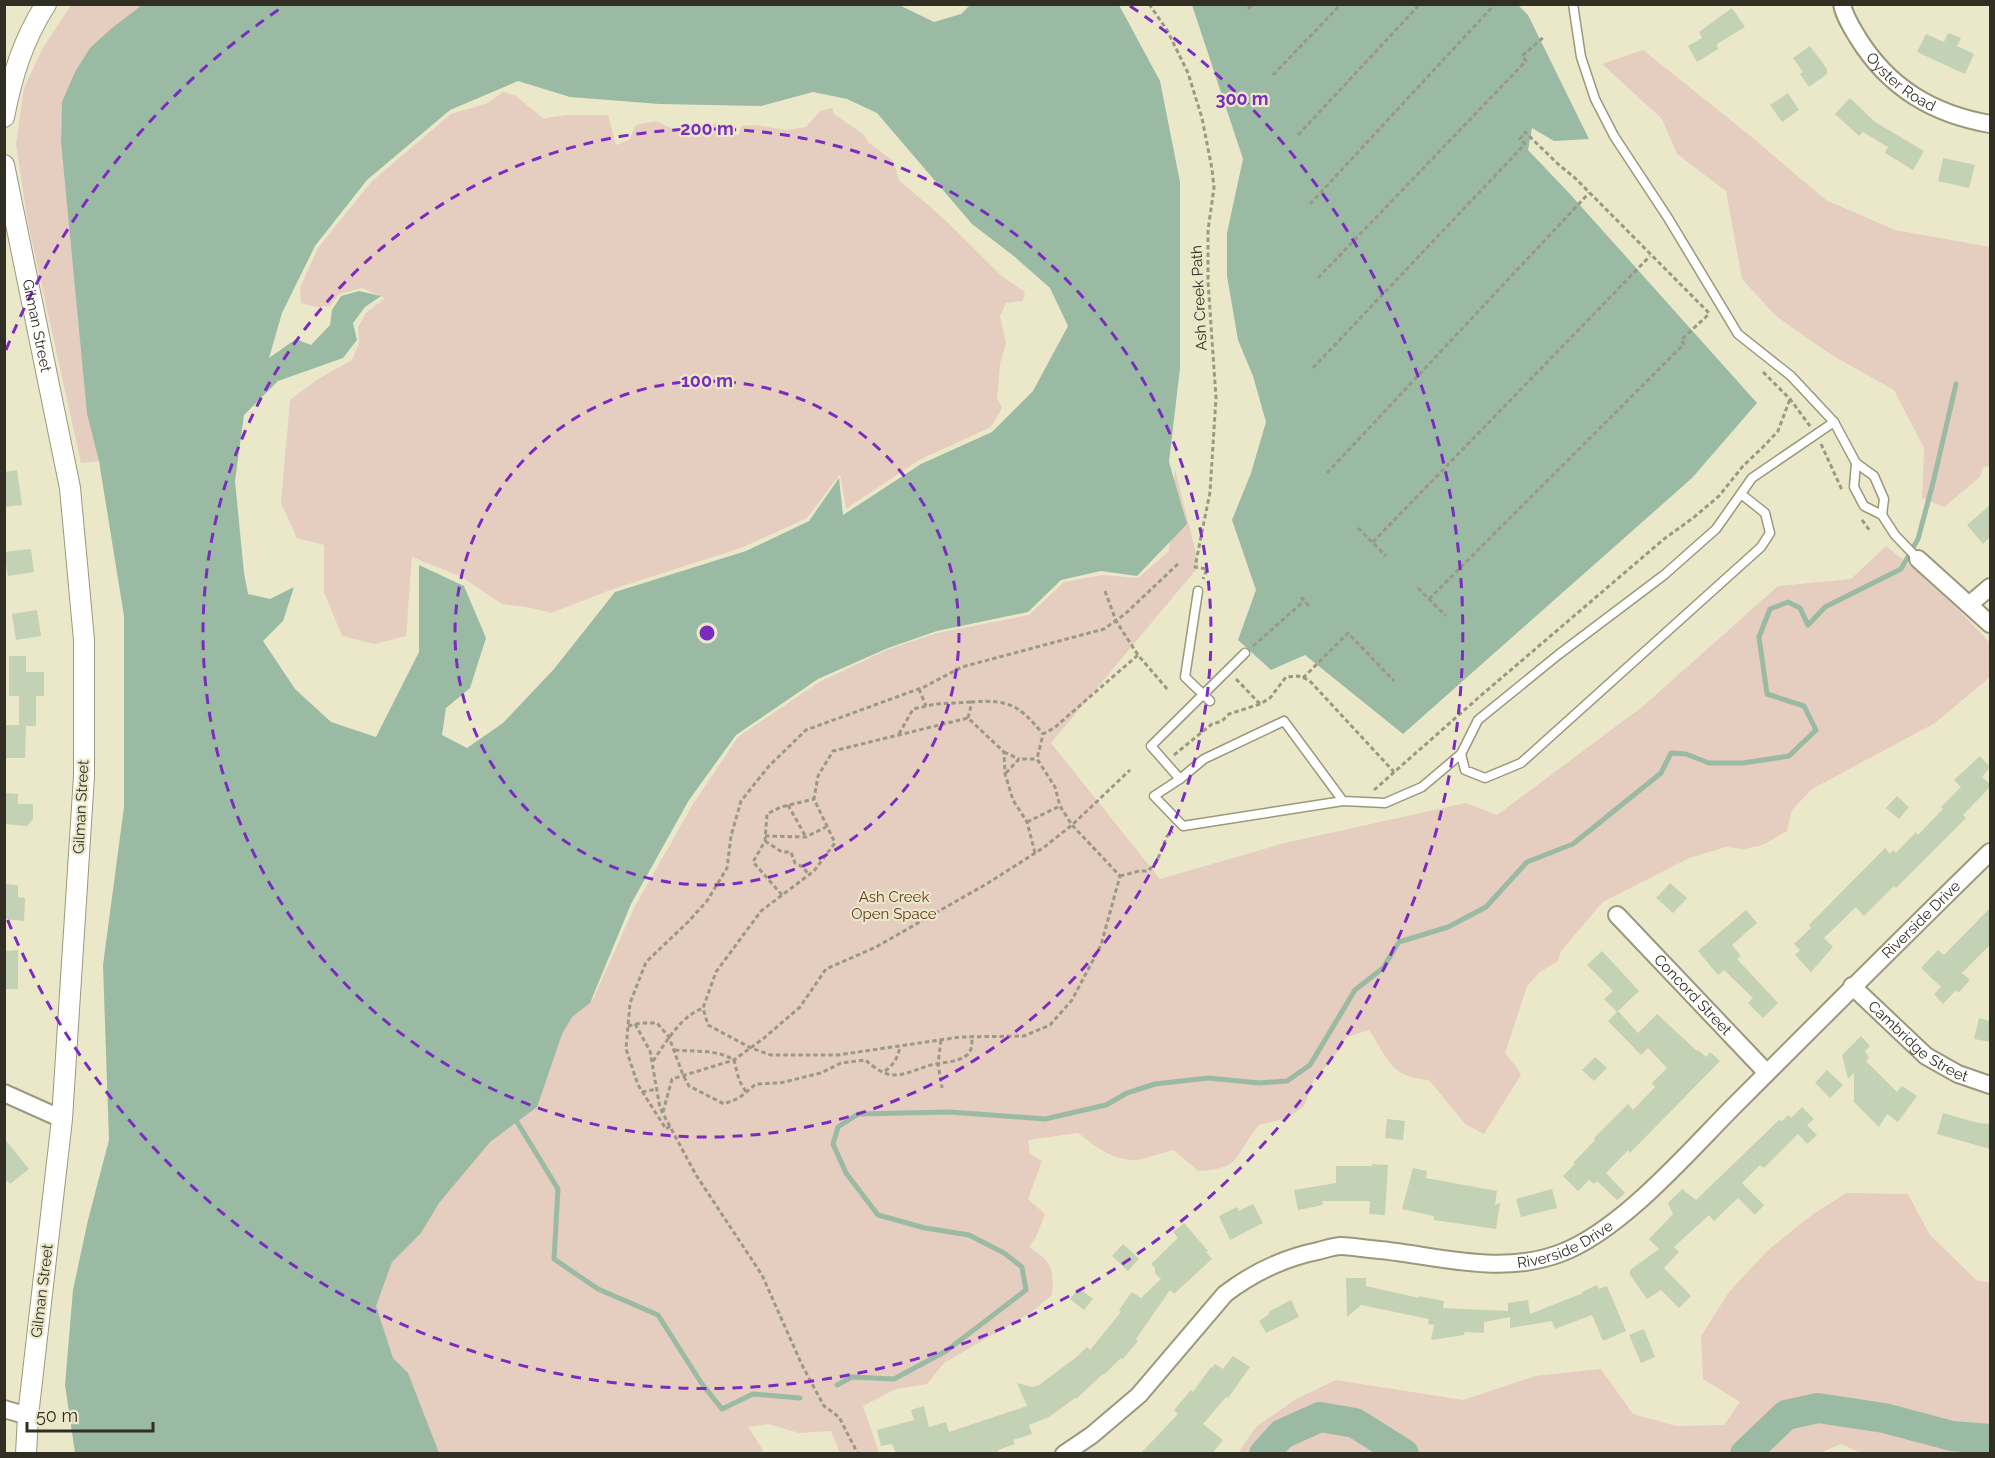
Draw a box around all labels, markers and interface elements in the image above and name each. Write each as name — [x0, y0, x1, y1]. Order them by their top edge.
street label: Oyster Road — [1862, 49, 1939, 115]
text: 300 m — [1215, 88, 1269, 109]
text: 200 m — [680, 118, 734, 139]
street label: Ash Creek Path — [1187, 245, 1211, 351]
street label: Gilman Street — [19, 278, 55, 374]
text: 100 m — [681, 370, 733, 391]
centre of rings — [697, 623, 717, 643]
street label: Gilman Street — [70, 759, 92, 855]
street label: Riverside Drive — [1878, 877, 1964, 962]
park label: Ash Creek Open Space — [851, 888, 937, 923]
street label: Concord Street — [1650, 951, 1735, 1039]
street label: Cambridge Street — [1864, 997, 1970, 1086]
street label: Riverside Drive — [1516, 1217, 1617, 1272]
street label: Gilman Street — [27, 1243, 57, 1339]
scale bar — [27, 1395, 153, 1433]
text: 50 m — [36, 1405, 78, 1426]

